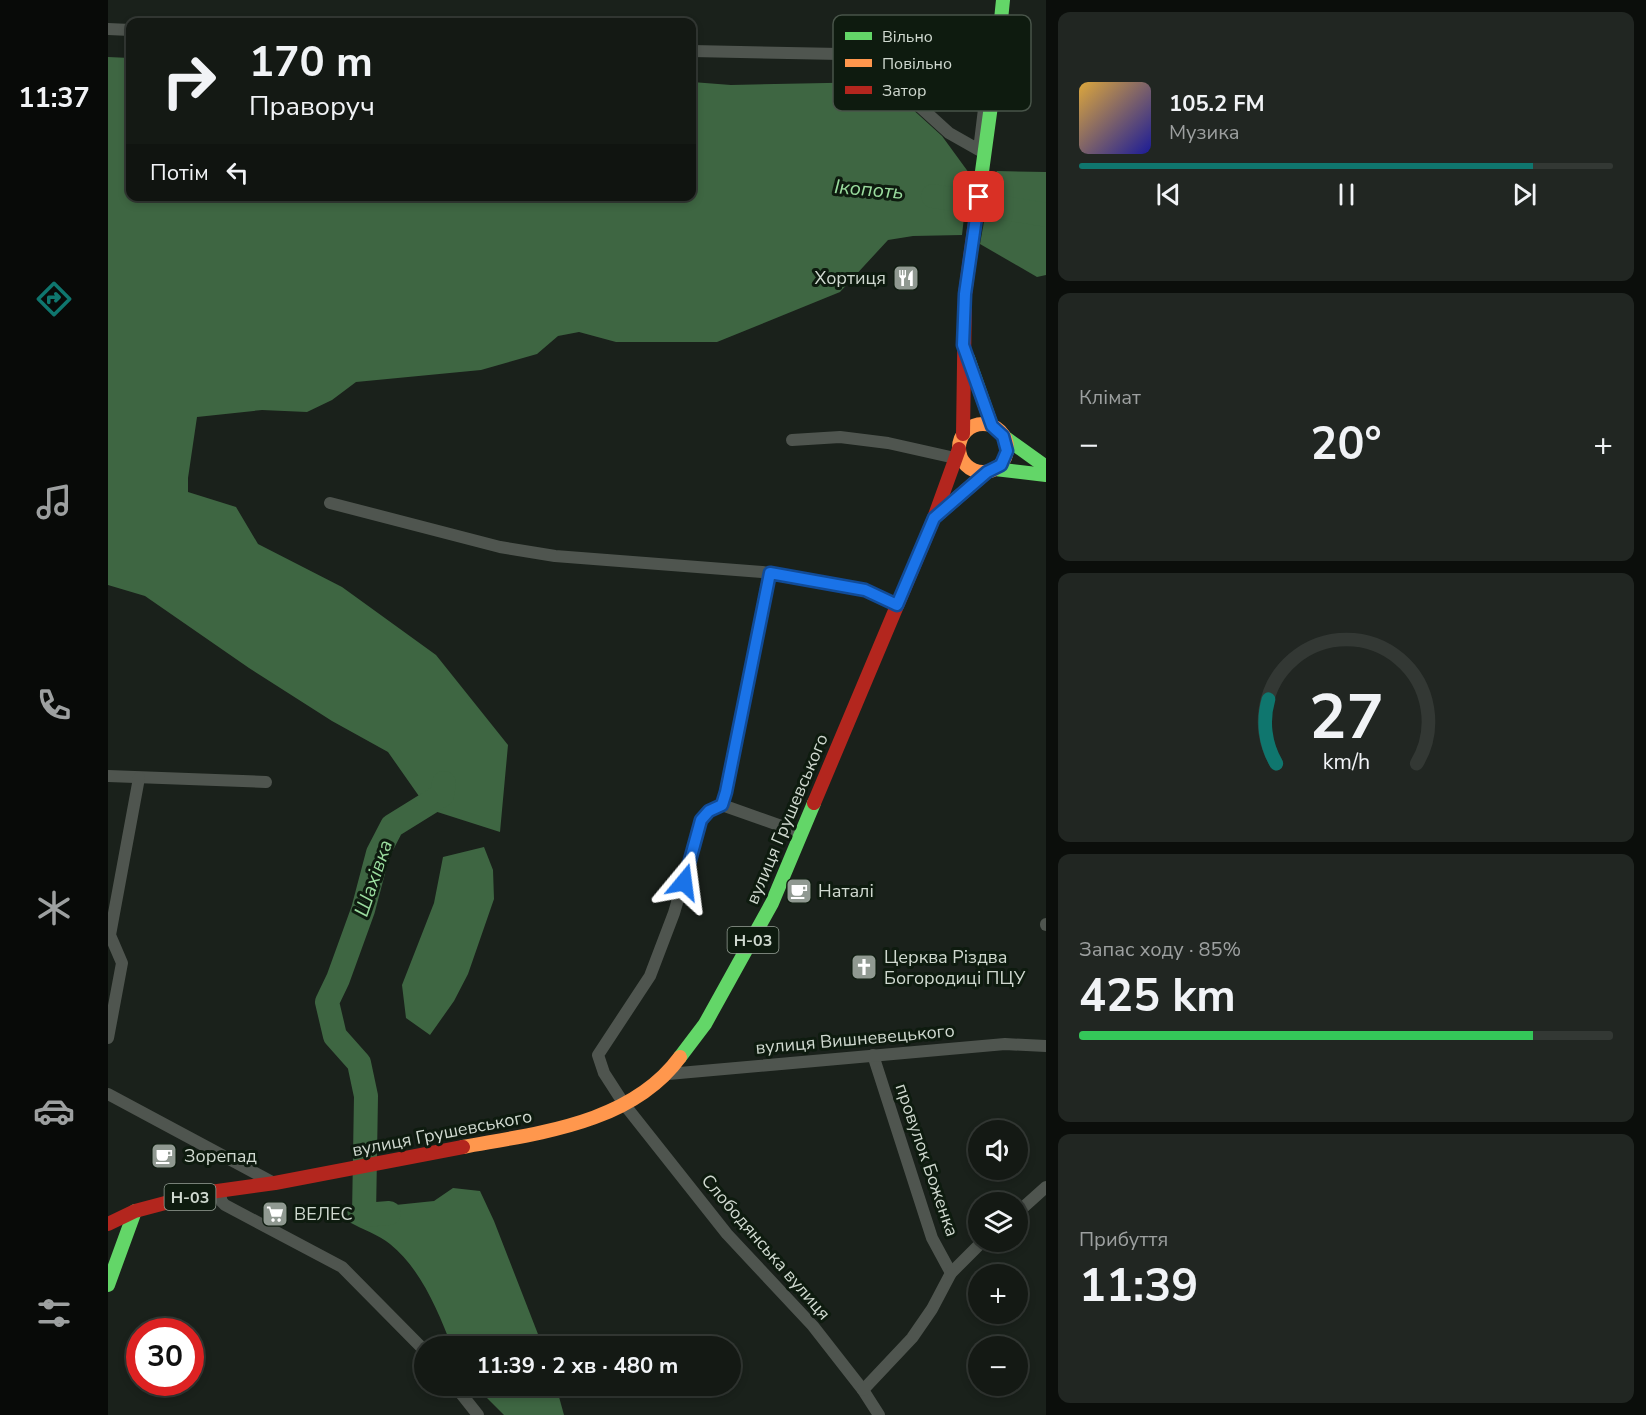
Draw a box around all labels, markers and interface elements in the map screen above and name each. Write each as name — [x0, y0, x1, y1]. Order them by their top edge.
legend — [833, 15, 1031, 111]
text: Вільно — [882, 26, 933, 48]
text: 170 m — [249, 34, 373, 91]
icon: right — [150, 42, 228, 120]
text: Повільно — [882, 53, 952, 75]
text: 11:37 — [18, 80, 90, 117]
text: Затор — [882, 80, 926, 102]
text: Праворуч — [249, 88, 375, 125]
text: 105.2 FM — [1169, 89, 1265, 119]
text: Музика — [1169, 119, 1239, 146]
icon: left — [221, 156, 254, 189]
text: Потім — [150, 158, 209, 188]
pin — [953, 171, 1004, 222]
water label: Ікопоть — [833, 173, 905, 206]
icon: previous — [1152, 178, 1185, 211]
icon: pause — [1330, 178, 1363, 211]
icon: next — [1508, 178, 1541, 211]
icon: arrive — [962, 180, 995, 213]
restaurant icon: Хортиця — [891, 263, 921, 293]
place label: Хортиця — [815, 266, 886, 290]
icon: directions — [33, 278, 75, 320]
text: Клімат — [1079, 384, 1141, 411]
text: 20° — [1310, 414, 1382, 475]
text: − — [1079, 422, 1099, 467]
text: + — [1593, 422, 1613, 467]
icon: music — [33, 481, 75, 523]
text: 27 — [1309, 676, 1383, 761]
icon: phone — [33, 684, 75, 726]
street label: вулиця Грушевського — [740, 730, 834, 908]
text: km/h — [1322, 748, 1370, 778]
water label: Шахівка — [348, 836, 399, 920]
position arrow — [652, 850, 716, 914]
cafe icon: Наталі — [784, 876, 814, 906]
place label: Наталі — [818, 879, 874, 903]
icon: climate — [33, 887, 75, 929]
road number: Н-03 — [728, 927, 778, 953]
text: Запас ходу · 85% — [1079, 936, 1241, 963]
place label: Церква Різдва Богородиці ПЦУ — [884, 945, 1026, 990]
church icon: Церква Різдва Богородиці ПЦУ — [849, 952, 879, 982]
text: 425 km — [1079, 966, 1236, 1027]
street label: вулиця Вишневецького — [754, 1018, 956, 1060]
street label: провулок Боженка — [890, 1080, 964, 1240]
icon: car — [33, 1090, 75, 1132]
street label: вулиця Грушевського — [350, 1104, 534, 1162]
map controls — [968, 1120, 1028, 1396]
button: sound — [968, 1120, 1028, 1180]
cafe icon: Зорепад — [149, 1141, 179, 1171]
place label: Зорепад — [184, 1144, 257, 1168]
street label: Слободянська вулиця — [696, 1169, 836, 1325]
road number: Н-03 — [164, 1184, 215, 1210]
button: layers — [968, 1192, 1028, 1252]
supermarket icon: ВЕЛЕС — [260, 1199, 290, 1229]
place label: ВЕЛЕС — [294, 1202, 353, 1226]
text: Прибуття — [1079, 1226, 1168, 1253]
text: 11:39 — [1079, 1256, 1198, 1317]
button: + — [968, 1264, 1028, 1324]
icon: filters — [33, 1292, 75, 1334]
speed limit sign: 30 — [126, 1318, 204, 1396]
button: − — [968, 1336, 1028, 1396]
text: 11:39 · 2 хв · 480 m — [477, 1351, 678, 1381]

